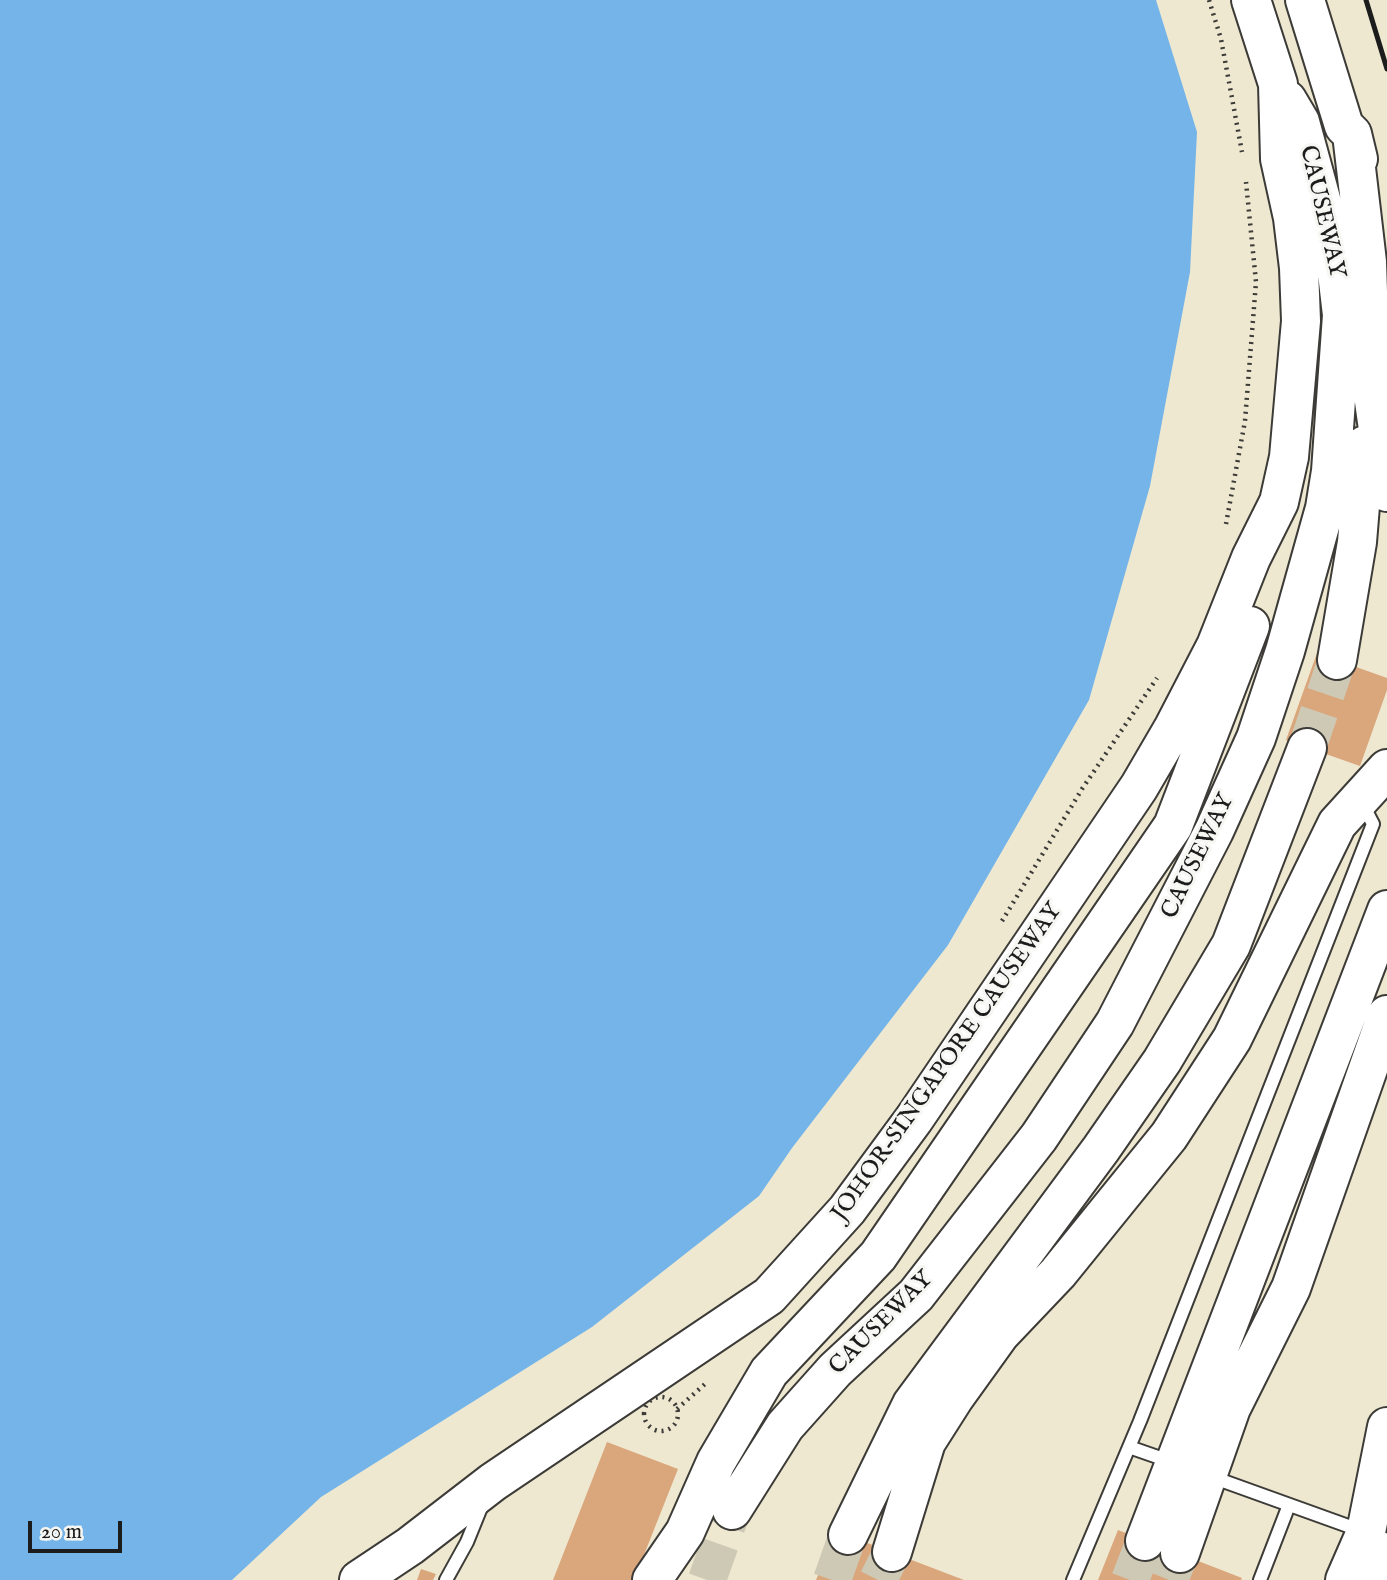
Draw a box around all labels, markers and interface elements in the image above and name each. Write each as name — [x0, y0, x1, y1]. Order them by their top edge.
street label: CAUSEWAY — [1292, 143, 1350, 281]
street label: CAUSEWAY — [1156, 790, 1242, 924]
street label: JOHOR–SINGAPORE CAUSEWAY — [827, 898, 1069, 1228]
street label: CAUSEWAY — [824, 1266, 940, 1382]
scale bar — [32, 1506, 126, 1550]
text: 20 m — [41, 1519, 82, 1546]

